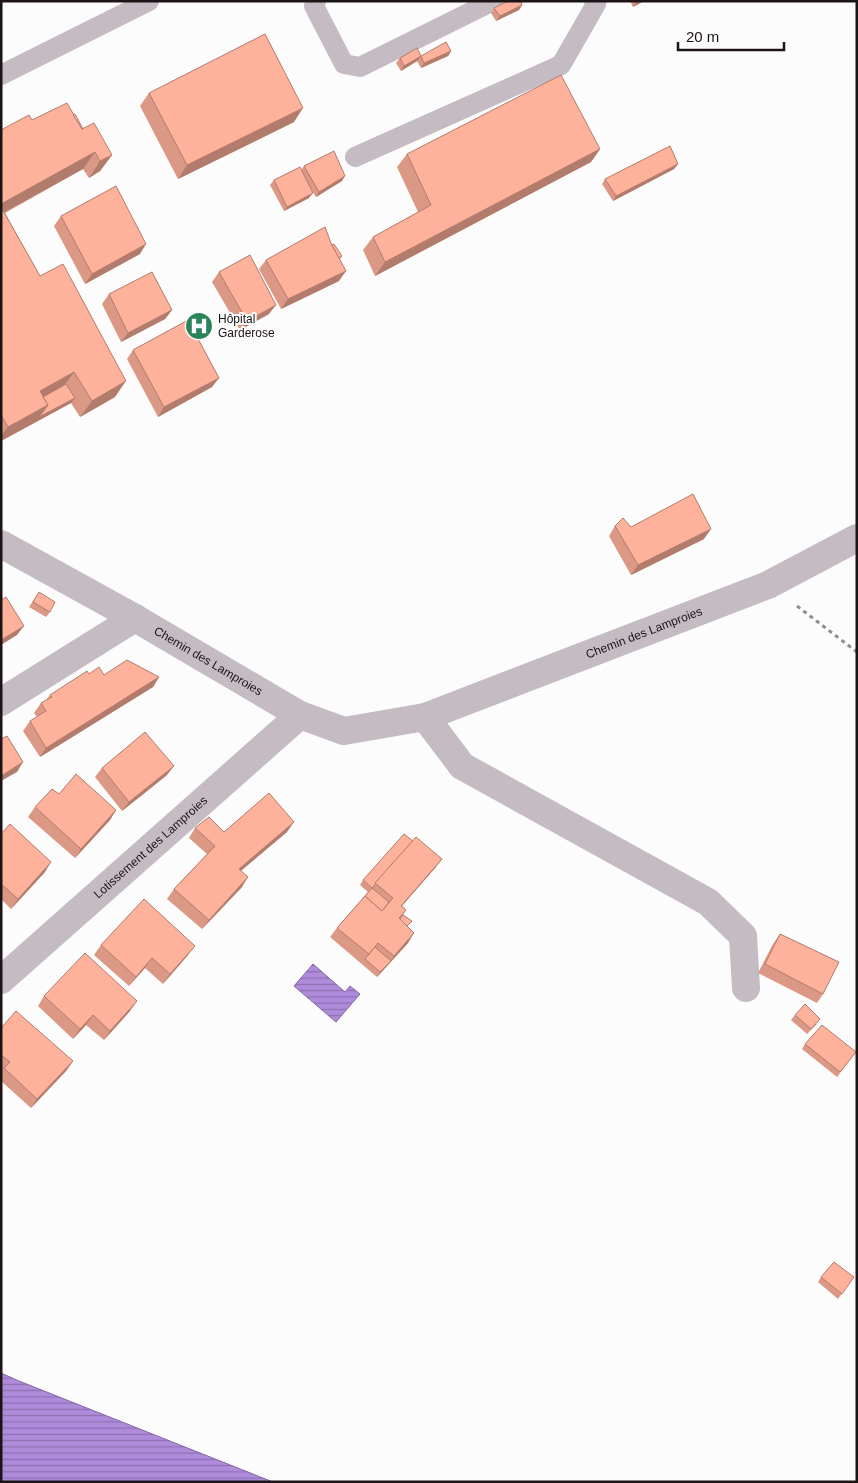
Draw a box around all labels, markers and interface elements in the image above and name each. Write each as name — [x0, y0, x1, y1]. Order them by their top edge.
scale bar — [678, 20, 784, 52]
text: 20 m — [686, 28, 719, 45]
hospital icon: Hôpital Garderose — [184, 311, 214, 341]
place label: Hôpital Garderose — [218, 312, 275, 340]
street label: Chemin des Lamproies — [584, 604, 704, 661]
street label: Chemin des Lamproies — [151, 624, 265, 698]
street label: Lotissement des Lamproies — [91, 793, 210, 901]

